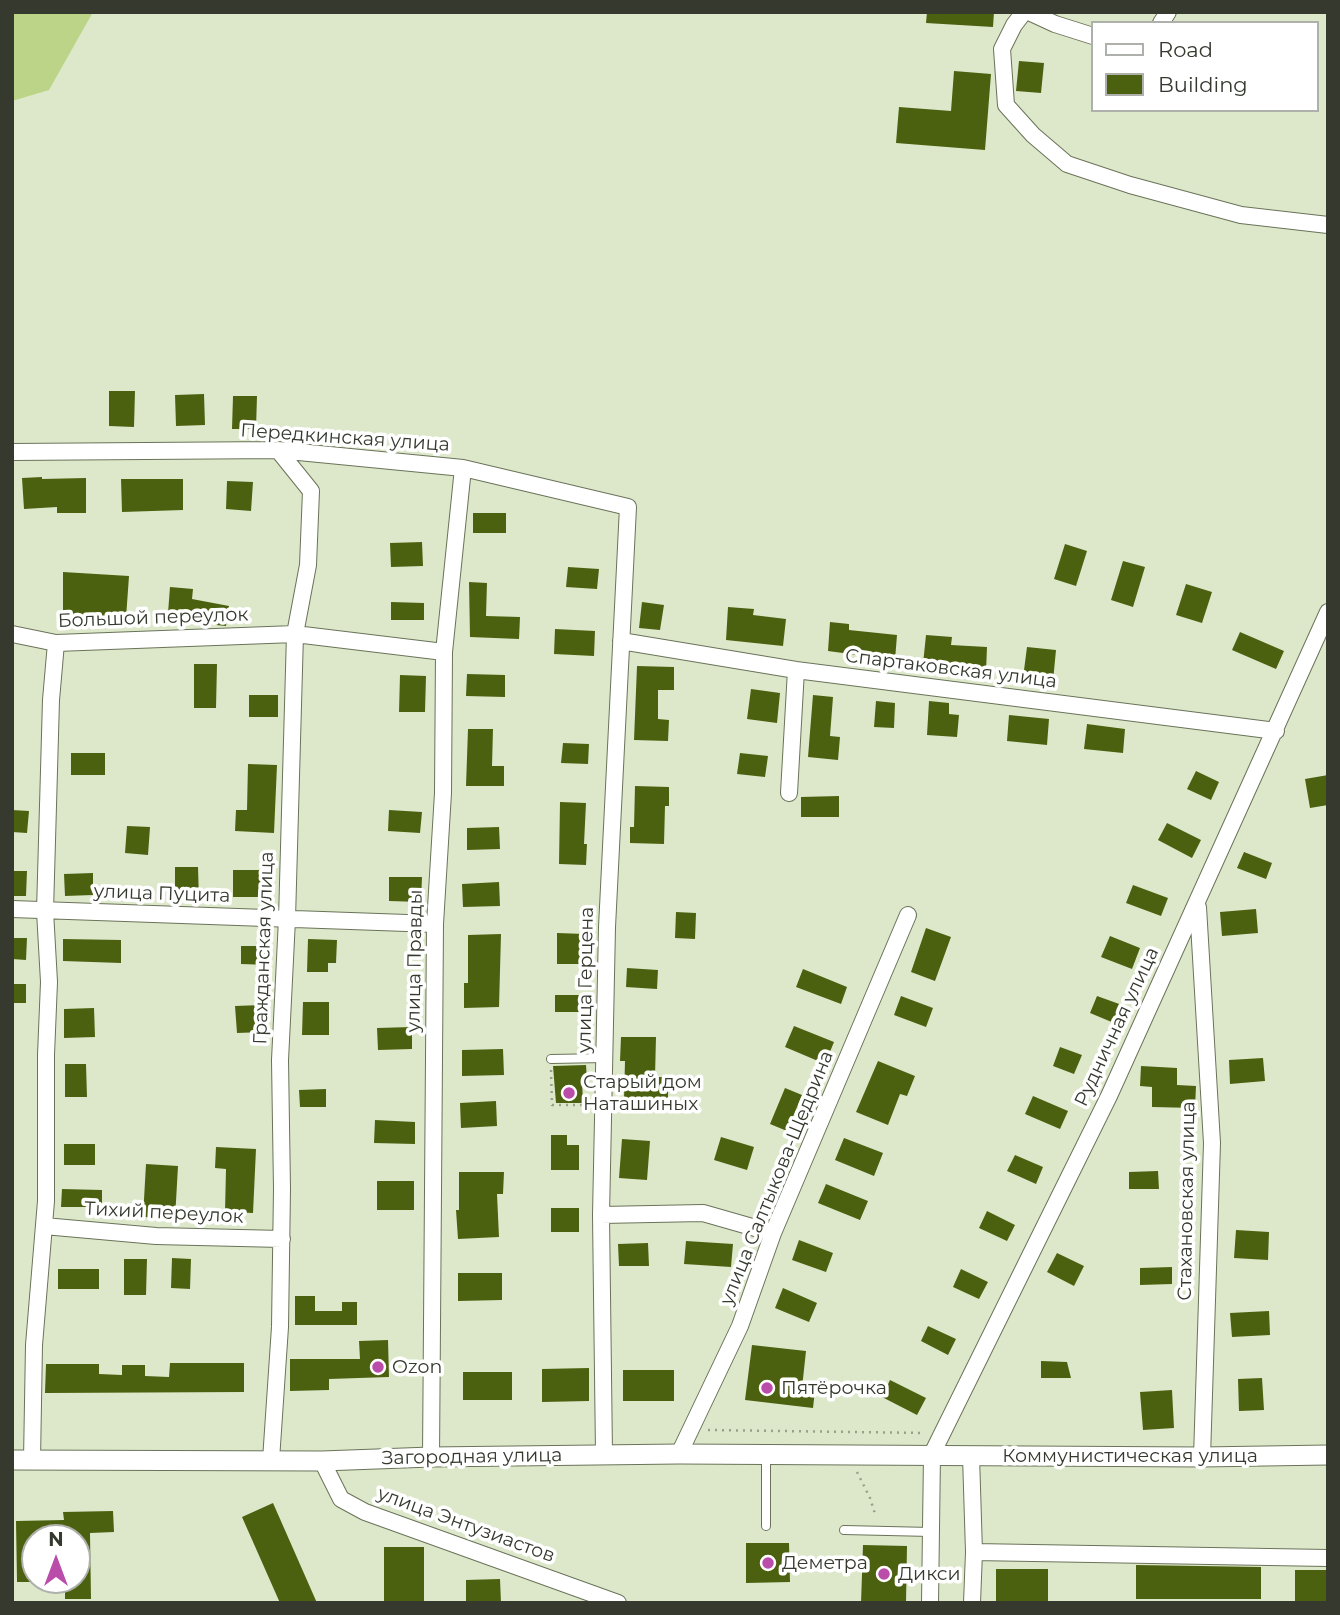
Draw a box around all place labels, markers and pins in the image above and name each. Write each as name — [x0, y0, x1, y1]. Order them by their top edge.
place label: Старый дом Наташиных — [583, 1071, 702, 1115]
marker: Старый дом Наташиных — [561, 1085, 577, 1101]
place label: Ozon — [392, 1356, 442, 1378]
marker: Ozon — [370, 1359, 386, 1375]
place label: Пятёрочка — [781, 1377, 887, 1399]
marker: Пятёрочка — [759, 1380, 775, 1396]
place label: Деметра — [782, 1552, 868, 1574]
marker: Деметра — [760, 1555, 776, 1571]
place label: Дикси — [898, 1563, 961, 1585]
marker: Дикси — [876, 1566, 892, 1582]

